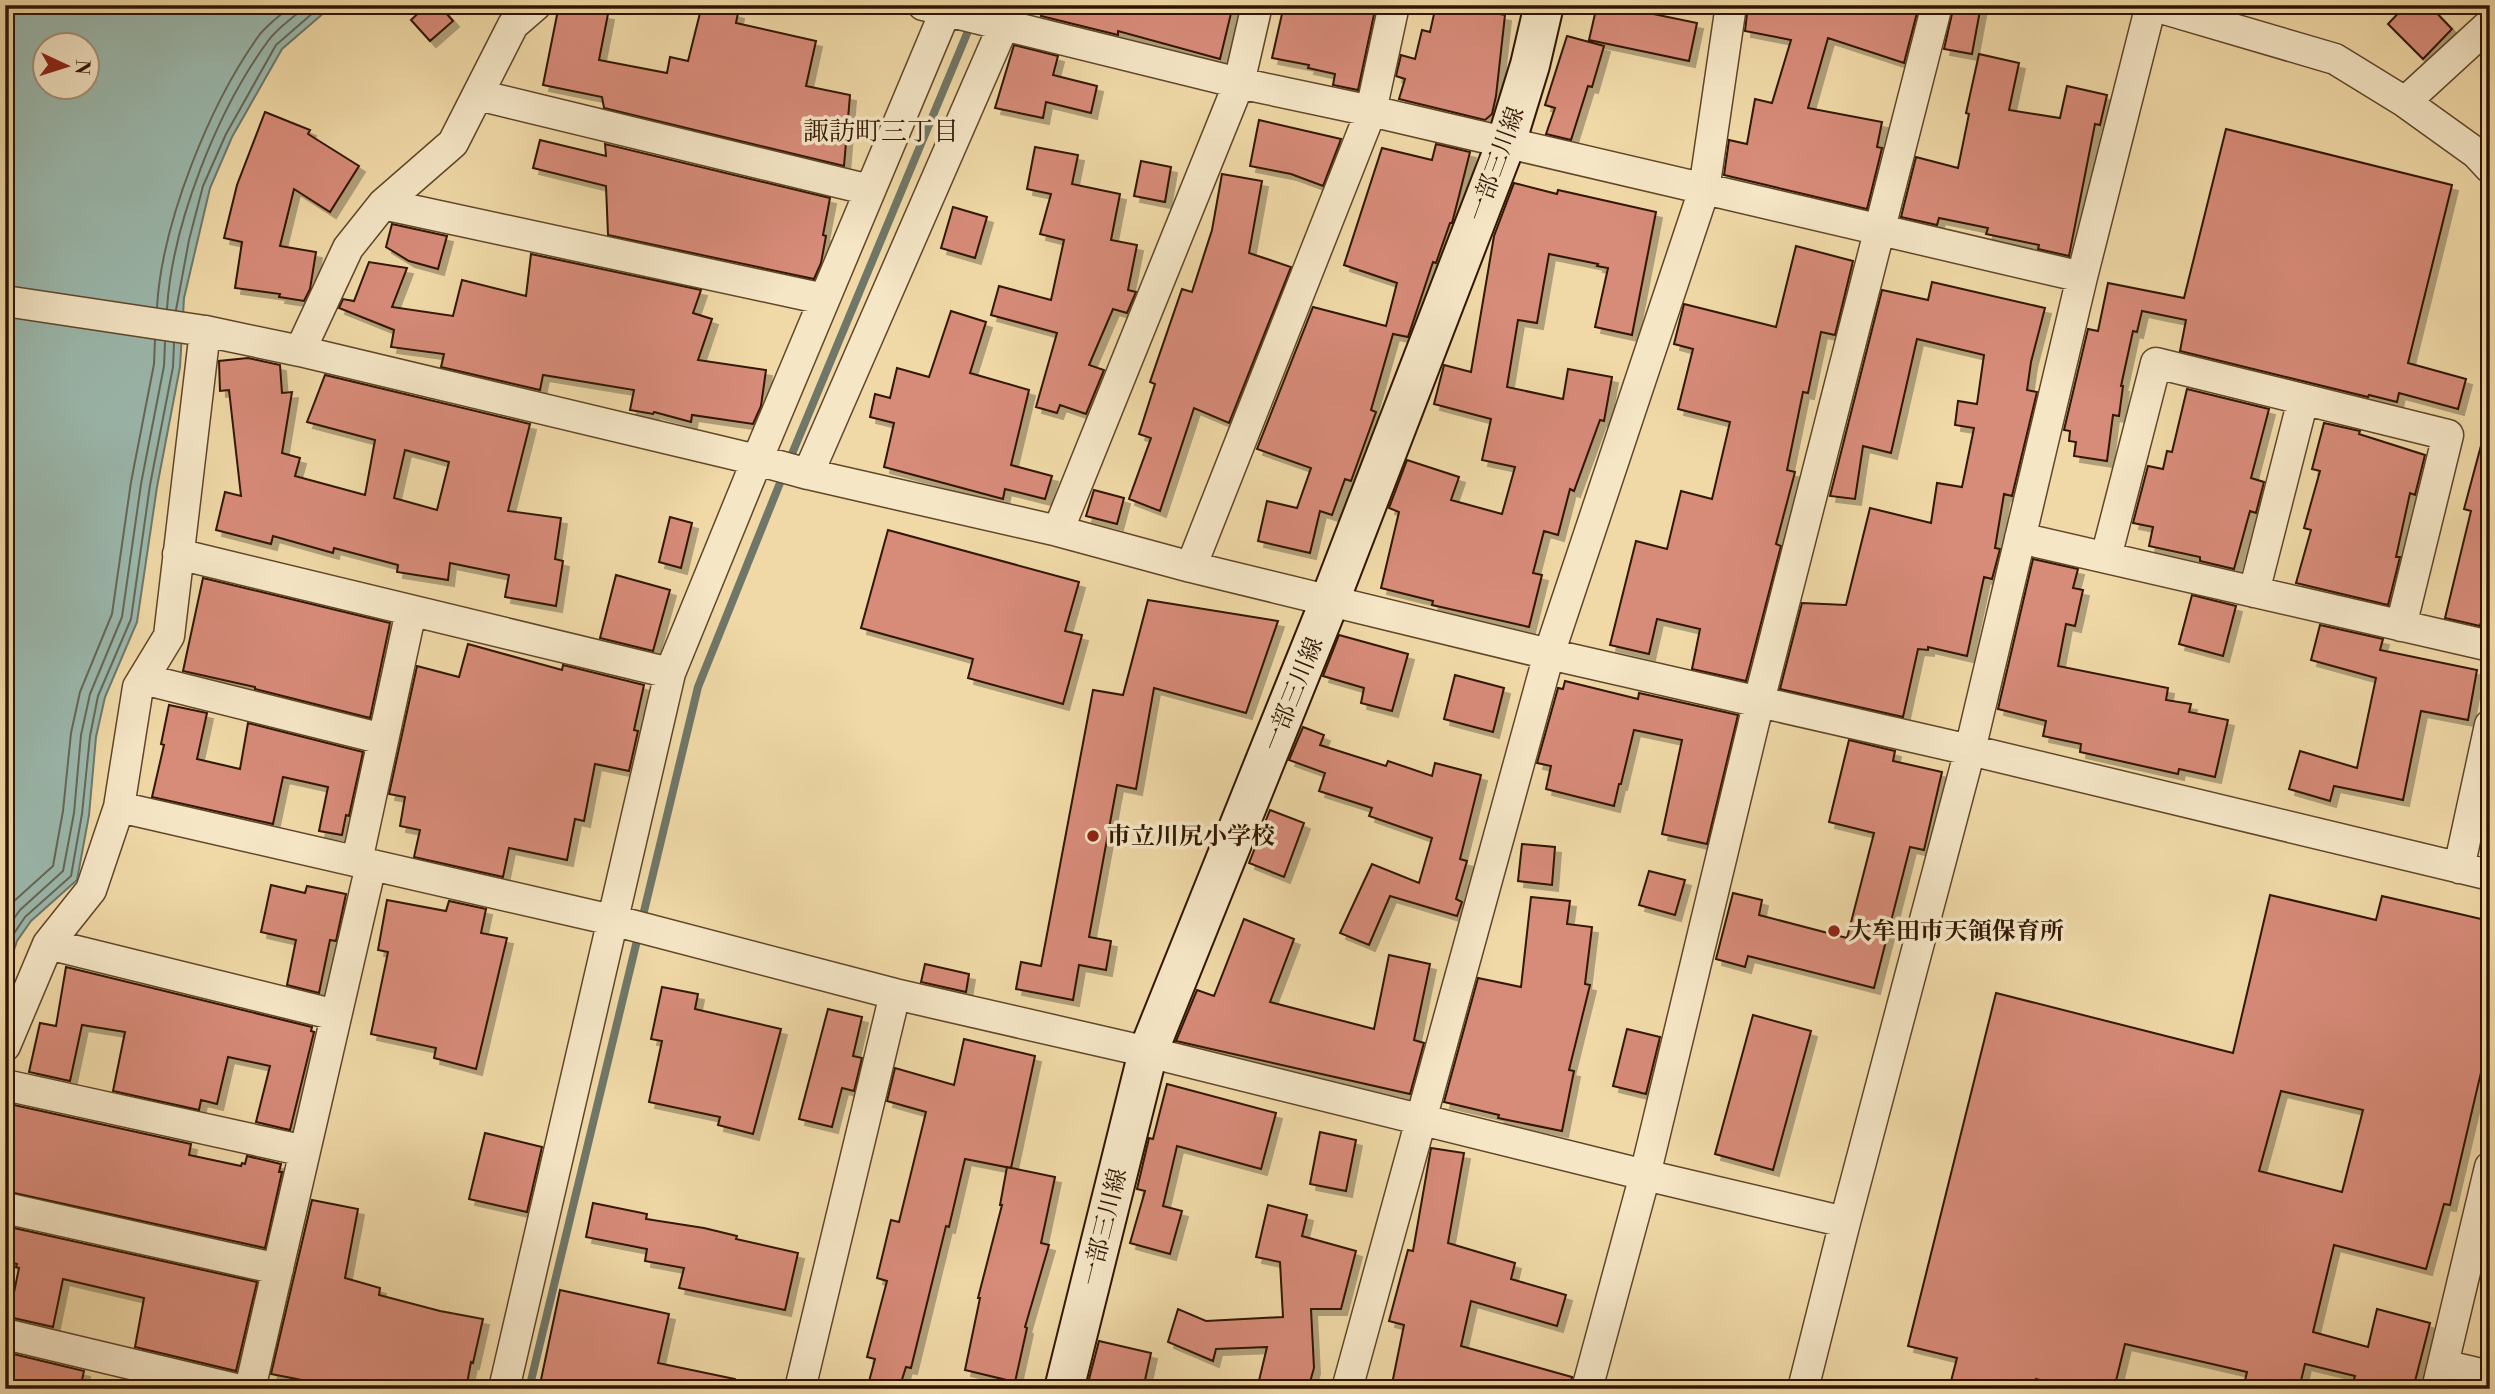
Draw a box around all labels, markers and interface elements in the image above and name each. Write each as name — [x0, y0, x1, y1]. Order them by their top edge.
north arrow — [32, 32, 102, 102]
text: N — [69, 59, 94, 75]
street label: 一部三川線 — [1462, 103, 1532, 226]
district label: 諏訪町三丁目 — [803, 116, 959, 148]
street label: 一部三川線 — [1258, 633, 1330, 756]
place label: 市立川尻小学校 — [1107, 822, 1275, 852]
marker: 市立川尻小学校 — [1085, 828, 1101, 844]
place label: 大牟田市天領保育所 — [1848, 917, 2064, 947]
marker: 大牟田市天領保育所 — [1826, 923, 1842, 939]
street label: 一部三川線 — [1076, 1165, 1134, 1289]

